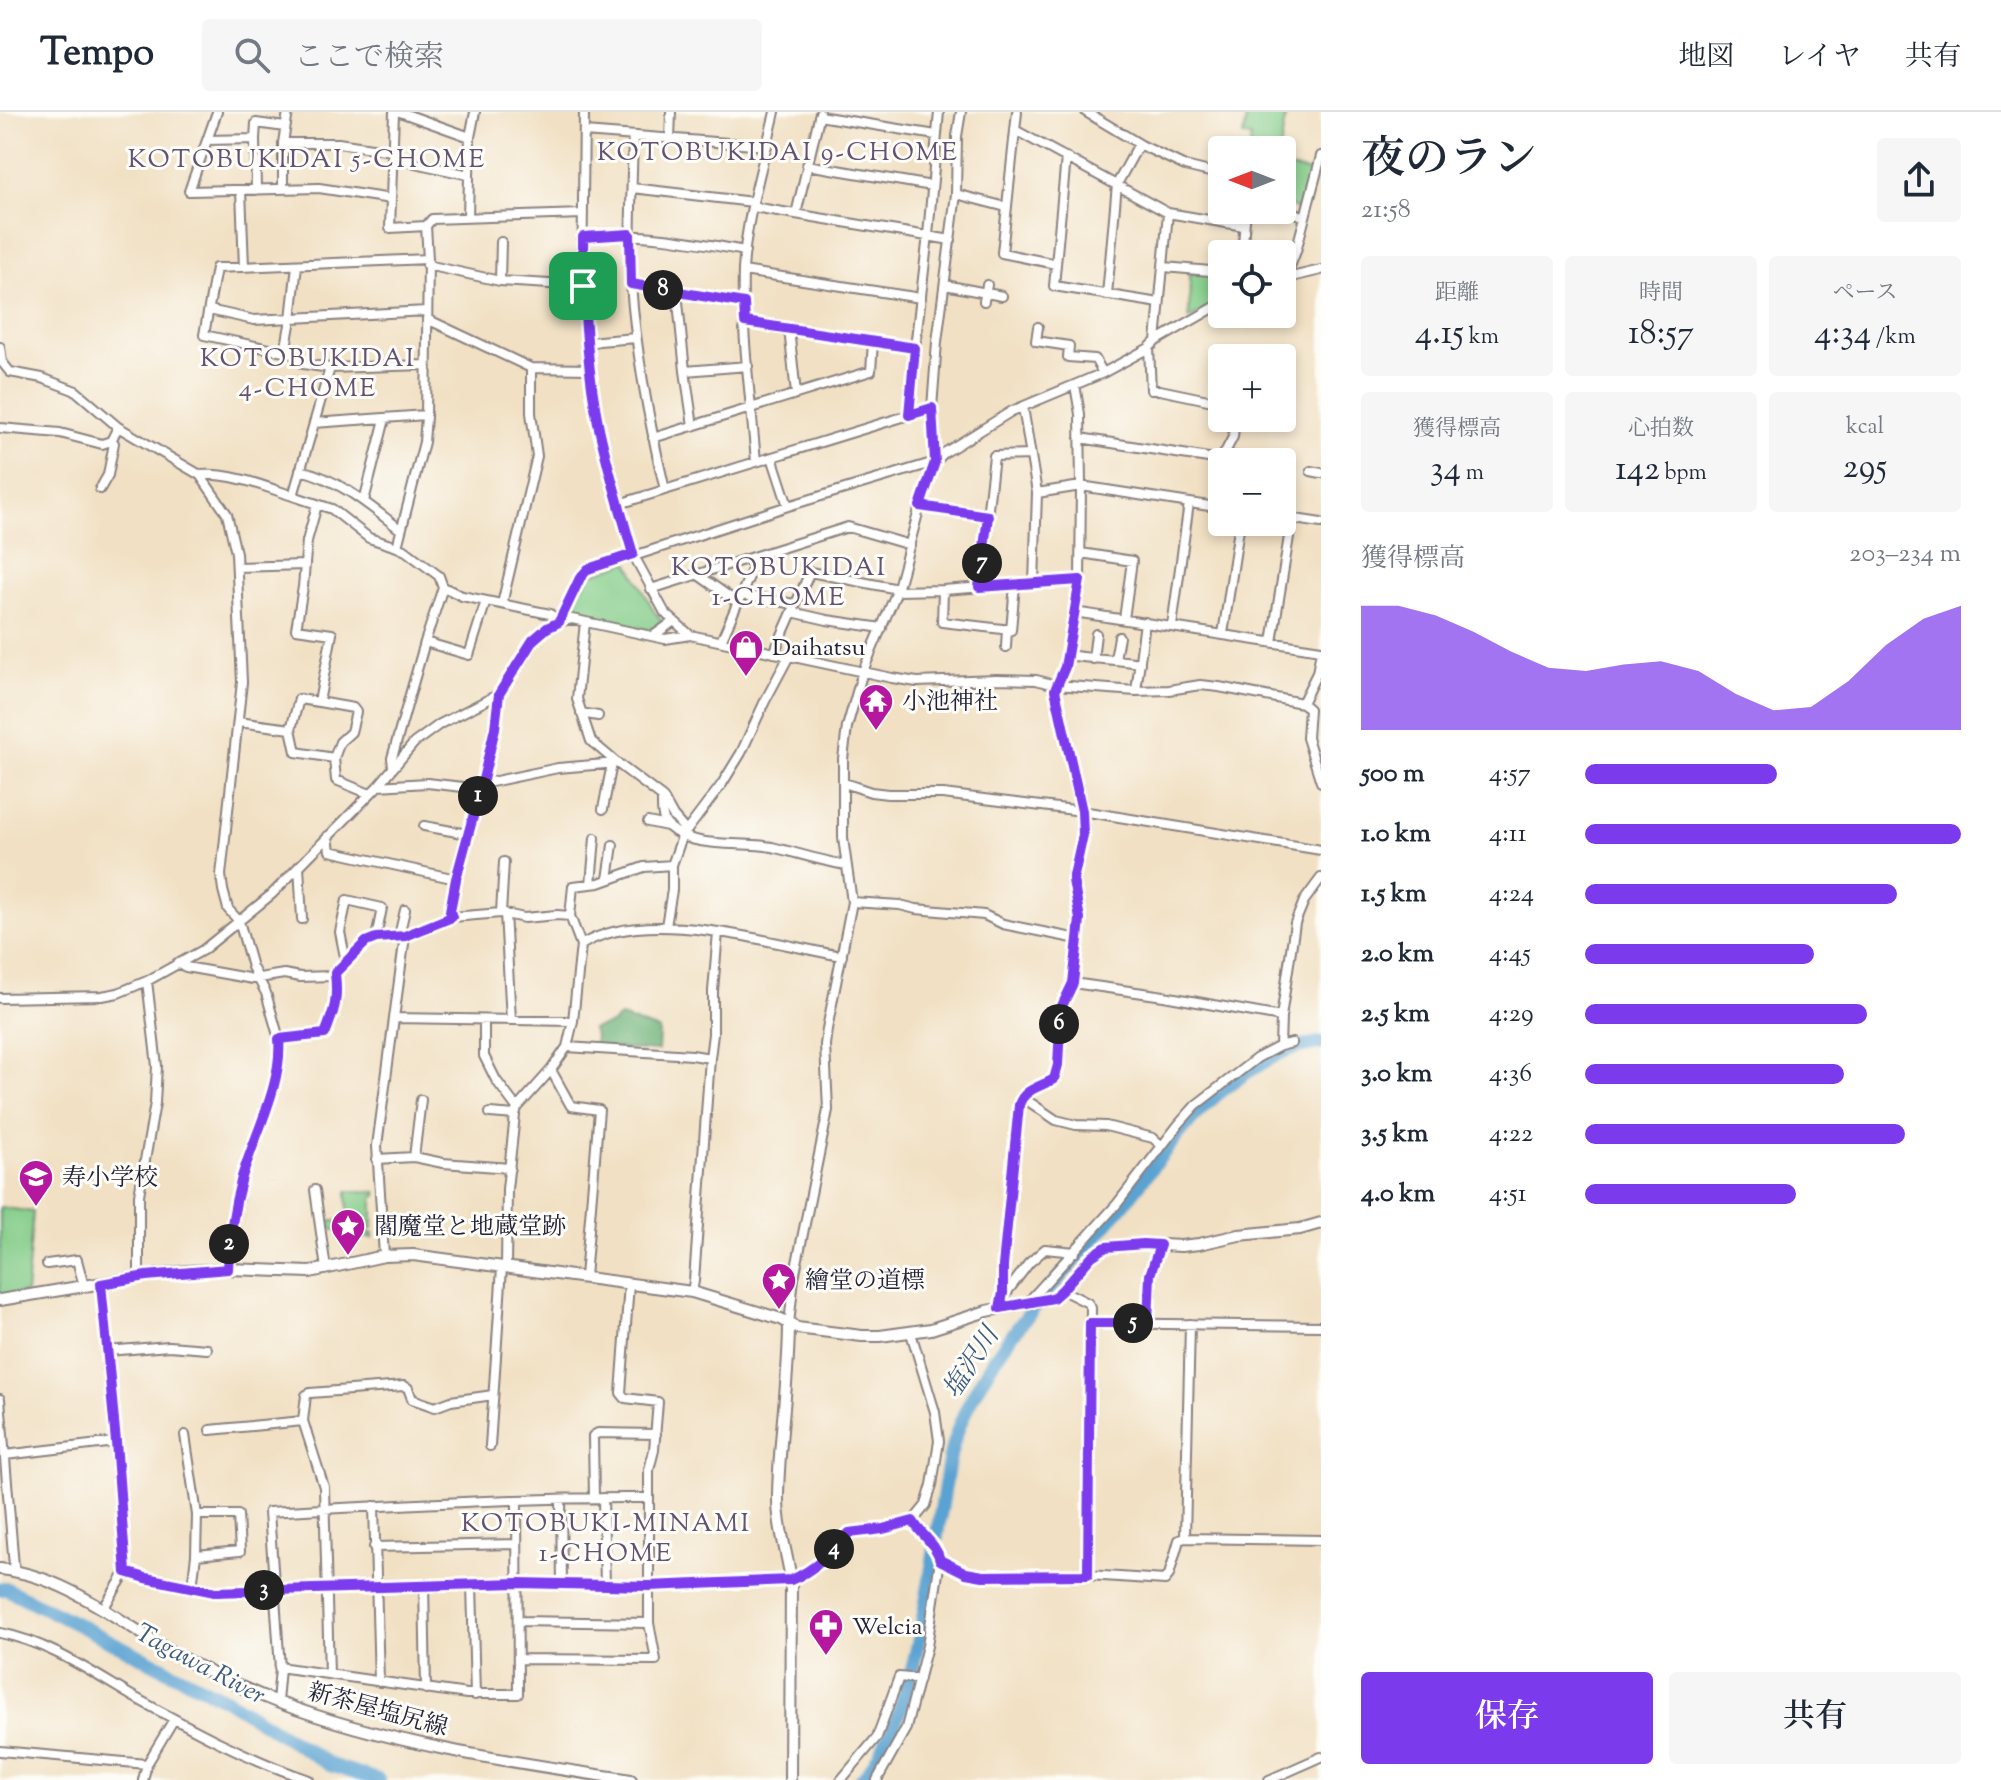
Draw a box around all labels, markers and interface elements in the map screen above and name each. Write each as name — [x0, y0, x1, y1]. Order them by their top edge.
search box — [202, 19, 762, 91]
text: Tempo — [40, 28, 154, 82]
icon: search — [230, 33, 274, 77]
text: ここで検索 — [294, 37, 444, 80]
text: 地図 — [1678, 38, 1734, 78]
text: レイヤ — [1778, 38, 1861, 78]
text: 共有 — [1905, 38, 1961, 78]
text: 夜のラン — [1361, 130, 1537, 193]
district label: KOTOBUKIDAI 9-CHOME — [597, 135, 959, 172]
north arrow — [1208, 136, 1296, 224]
map controls — [1208, 136, 1296, 536]
button: share — [1877, 138, 1961, 222]
district label: KOTOBUKIDAI 5-CHOME — [128, 142, 486, 179]
text: 21:58 — [1361, 192, 1411, 229]
button: locate — [1208, 240, 1296, 328]
pin — [549, 252, 617, 320]
icon: arrive — [561, 264, 605, 308]
pin: 8 — [643, 270, 683, 310]
text: 8 — [657, 274, 669, 306]
text: 距離 — [1435, 278, 1479, 310]
text: 時間 — [1639, 278, 1683, 310]
text: ペース — [1833, 278, 1897, 310]
text: 4.15 — [1415, 310, 1464, 359]
text: 18:57 — [1628, 310, 1694, 359]
text: 4:34 — [1814, 310, 1871, 359]
text: km — [1464, 322, 1499, 354]
text: /km — [1871, 322, 1916, 354]
district label: KOTOBUKIDAI 4-CHOME — [200, 341, 416, 408]
button: + — [1208, 344, 1296, 432]
text: kcal — [1846, 412, 1884, 444]
text: 獲得標高 — [1413, 414, 1501, 446]
text: 心拍数 — [1628, 414, 1694, 446]
text: 295 — [1843, 444, 1887, 493]
text: 34 — [1430, 446, 1461, 495]
text: 142 — [1615, 446, 1660, 495]
button: − — [1208, 448, 1296, 536]
text: m — [1461, 458, 1484, 490]
text: bpm — [1660, 458, 1707, 490]
text: 203–234 m — [1849, 536, 1961, 573]
text: 獲得標高 — [1361, 541, 1465, 578]
pin: 7 — [962, 543, 1002, 583]
text: 7 — [976, 547, 988, 579]
district label: KOTOBUKIDAI 1-CHOME — [671, 550, 887, 617]
shop icon: Daihatsu — [727, 628, 765, 678]
place label: Daihatsu — [772, 632, 865, 666]
temple icon: 小池神社 — [857, 682, 895, 732]
place label: 小池神社 — [902, 686, 998, 720]
text: 500 m — [1361, 756, 1424, 793]
text: 4:57 — [1489, 756, 1531, 793]
pin: 1 — [458, 776, 498, 816]
text: 1 — [474, 780, 482, 812]
text: 1.0 km — [1361, 816, 1431, 853]
text: 4:11 — [1489, 816, 1527, 853]
text: 1.5 km — [1361, 876, 1427, 913]
text: 4:24 — [1489, 876, 1534, 913]
text: 2.0 km — [1361, 936, 1434, 973]
text: 4:45 — [1489, 936, 1531, 973]
text: 2.5 km — [1361, 996, 1430, 1033]
text: 4:29 — [1489, 996, 1534, 1033]
pin: 6 — [1039, 1004, 1079, 1044]
text: 6 — [1054, 1008, 1064, 1040]
text: 3.0 km — [1361, 1056, 1432, 1093]
text: 4:36 — [1489, 1056, 1532, 1093]
text: 3.5 km — [1361, 1116, 1428, 1153]
text: 4:22 — [1489, 1116, 1533, 1153]
school or university icon: 寿小学校 — [17, 1158, 55, 1208]
place label: 寿小学校 — [62, 1162, 158, 1196]
text: 4.0 km — [1361, 1176, 1435, 1213]
text: 4:51 — [1489, 1176, 1527, 1213]
place icon: 閻魔堂と地蔵堂跡 — [329, 1207, 367, 1257]
place label: 閻魔堂と地蔵堂跡 — [374, 1211, 566, 1245]
pin: 2 — [209, 1224, 249, 1264]
text: 2 — [224, 1228, 234, 1260]
place icon: 繪堂の道標 — [760, 1261, 798, 1311]
place label: 繪堂の道標 — [805, 1265, 925, 1299]
pin: 5 — [1113, 1303, 1153, 1343]
text: 5 — [1129, 1307, 1137, 1339]
water label: 塩沢川 — [935, 1318, 1010, 1406]
district label: KOTOBUKI-MINAMI 1-CHOME — [461, 1506, 751, 1573]
pin: 4 — [814, 1529, 854, 1569]
text: 4 — [828, 1533, 840, 1565]
pin: 3 — [244, 1570, 284, 1610]
text: 3 — [260, 1574, 268, 1606]
pharmacy icon: Welcia — [807, 1607, 845, 1657]
place label: Welcia — [852, 1611, 923, 1645]
water label: Tagawa River — [128, 1616, 271, 1715]
button: 保存 — [1361, 1672, 1653, 1764]
button: 共有 — [1669, 1672, 1961, 1764]
street label: 新茶屋塩尻線 — [304, 1676, 451, 1746]

